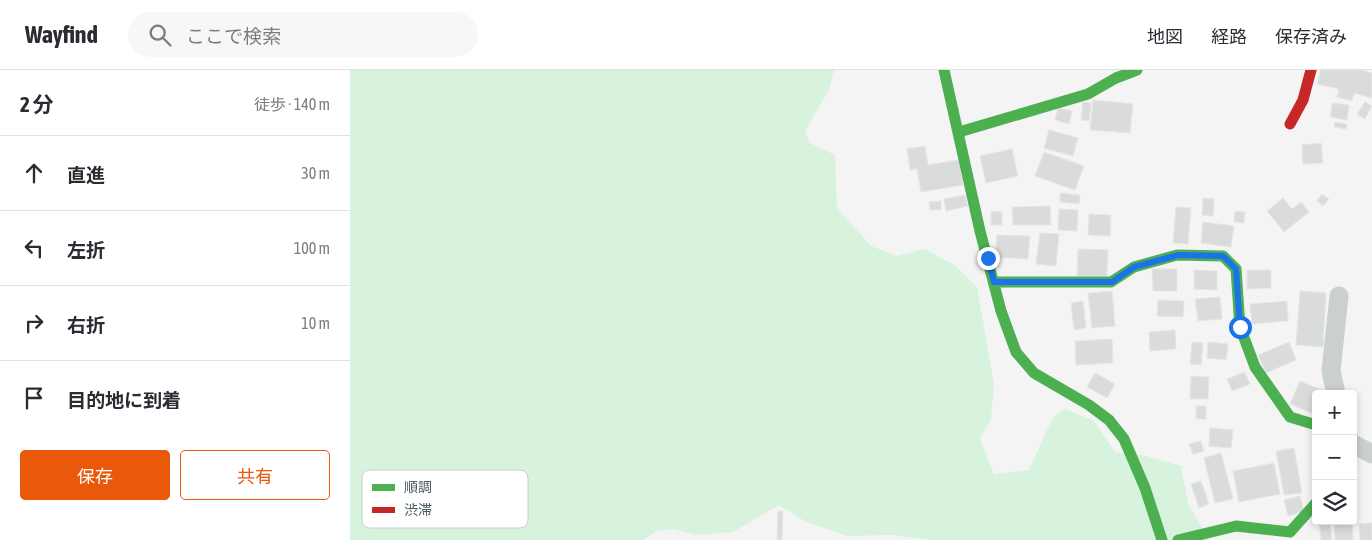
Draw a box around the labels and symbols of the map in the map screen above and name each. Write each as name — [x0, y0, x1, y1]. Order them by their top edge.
route end — [977, 247, 1000, 270]
route start — [1229, 316, 1252, 339]
legend — [362, 470, 528, 528]
text: 順調 — [404, 479, 432, 495]
text: 渋滞 — [404, 502, 432, 518]

